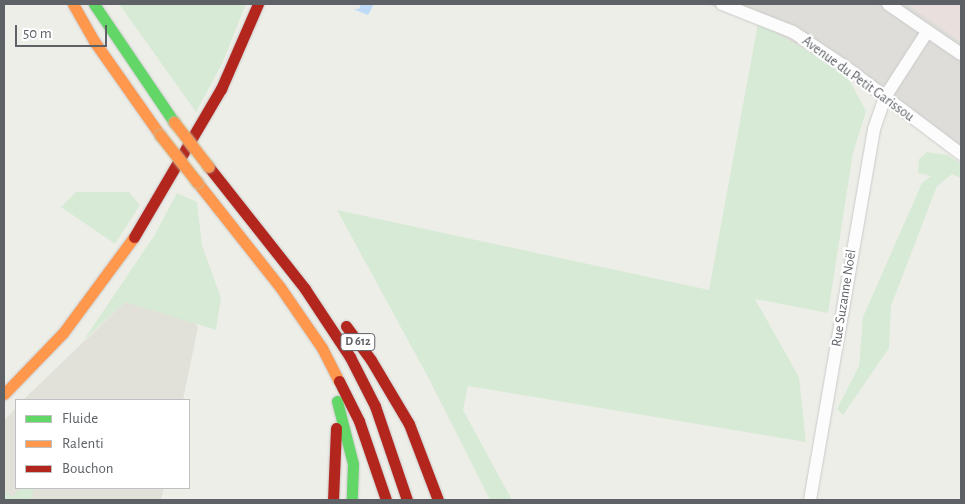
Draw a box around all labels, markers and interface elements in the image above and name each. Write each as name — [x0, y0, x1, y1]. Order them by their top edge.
scale bar — [18, 15, 110, 47]
text: 50 m — [23, 26, 52, 41]
street label: Avenue du Petit Garissou — [799, 33, 917, 125]
street label: Rue Suzanne Noël — [828, 248, 860, 348]
road number: D 612 — [339, 332, 377, 352]
legend — [15, 399, 190, 489]
text: Fluide — [62, 411, 98, 426]
text: Ralenti — [62, 436, 104, 451]
text: Bouchon — [62, 461, 113, 476]

